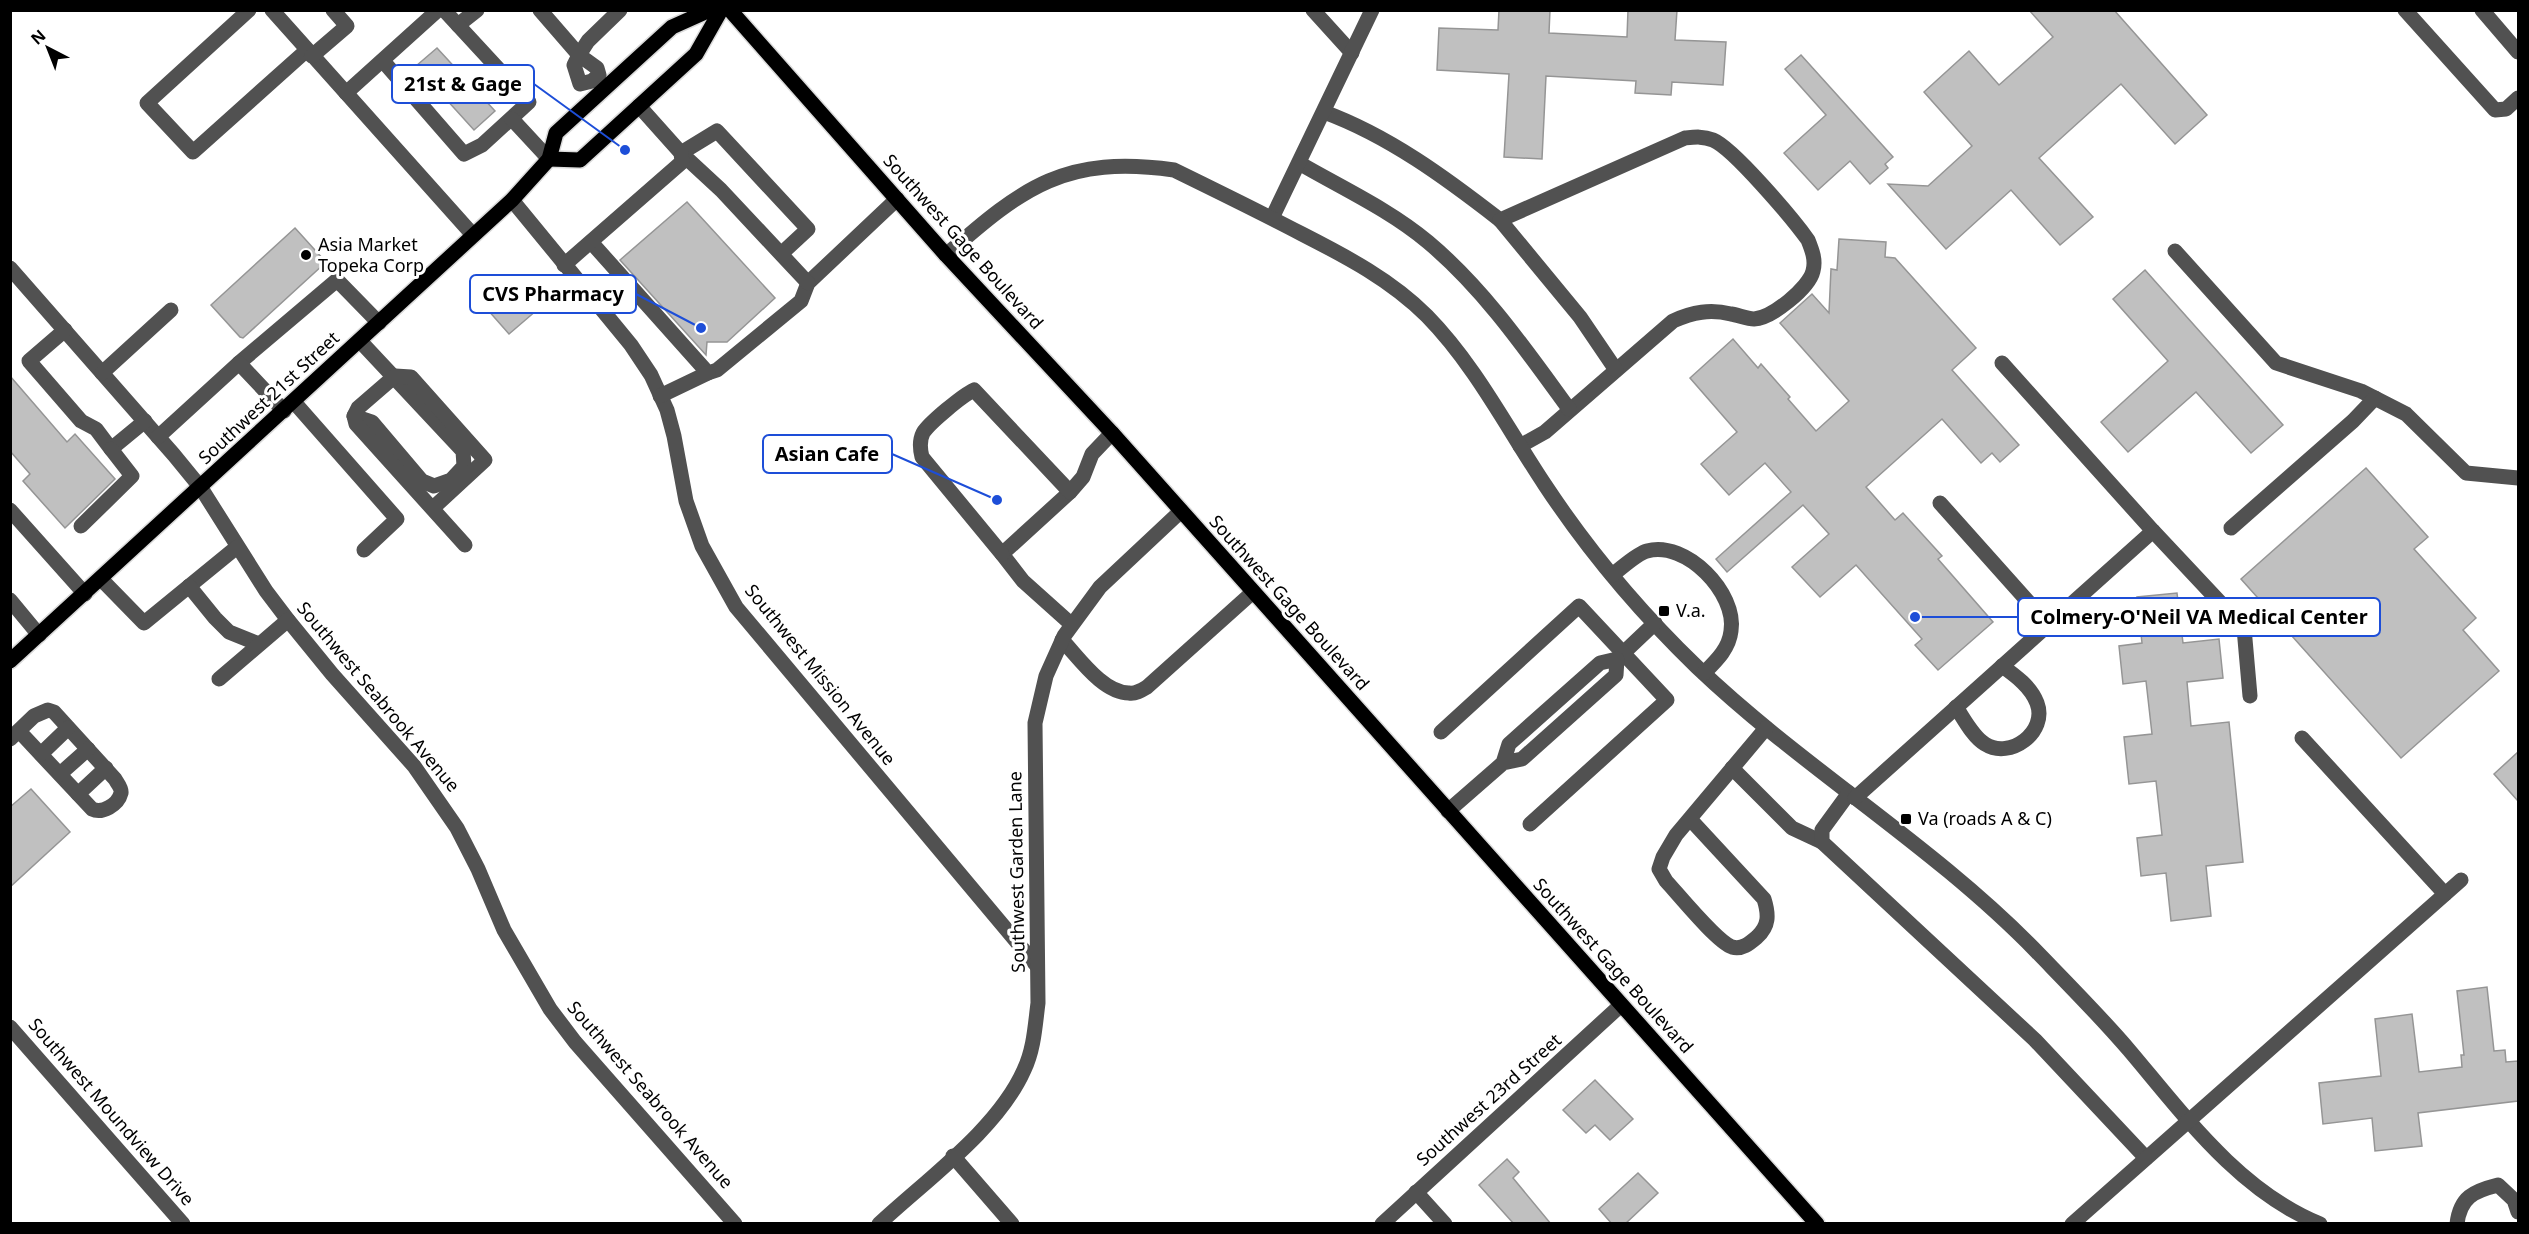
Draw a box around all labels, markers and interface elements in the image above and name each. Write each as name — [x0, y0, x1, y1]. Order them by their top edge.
north arrow — [18, 18, 78, 78]
text: N — [26, 24, 50, 49]
callout: 21st & Gage — [392, 65, 534, 103]
text: 21st & Gage — [404, 70, 522, 97]
street label: Southwest Gage Boulevard — [878, 148, 1049, 334]
place label: Asia Market Topeka Corp — [318, 232, 424, 277]
marker: Asia Market Topeka Corp — [299, 248, 313, 262]
callout: CVS Pharmacy — [470, 275, 636, 313]
text: CVS Pharmacy — [482, 280, 624, 307]
street label: Southwest 21st Street — [193, 325, 344, 469]
callout: Asian Cafe — [763, 435, 892, 473]
text: Asian Cafe — [775, 440, 879, 467]
street label: Southwest Gage Boulevard — [1204, 509, 1375, 695]
street label: Southwest Mission Avenue — [740, 579, 901, 770]
street label: Southwest Seabrook Avenue — [292, 596, 465, 796]
place label: V.a. — [1676, 598, 1706, 622]
callout: Colmery-O'Neil VA Medical Center — [2018, 598, 2380, 636]
text: Colmery-O'Neil VA Medical Center — [2030, 603, 2368, 630]
marker: V.a. — [1657, 604, 1671, 618]
street label: Southwest Garden Lane — [1002, 771, 1030, 973]
place label: Va (roads A & C) — [1918, 806, 2052, 830]
marker: Va (roads A & C) — [1899, 812, 1913, 826]
street label: Southwest Gage Boulevard — [1528, 872, 1699, 1058]
street label: Southwest Seabrook Avenue — [563, 995, 739, 1193]
street label: Southwest Moundview Drive — [24, 1012, 200, 1210]
street label: Southwest 23rd Street — [1411, 1027, 1566, 1171]

